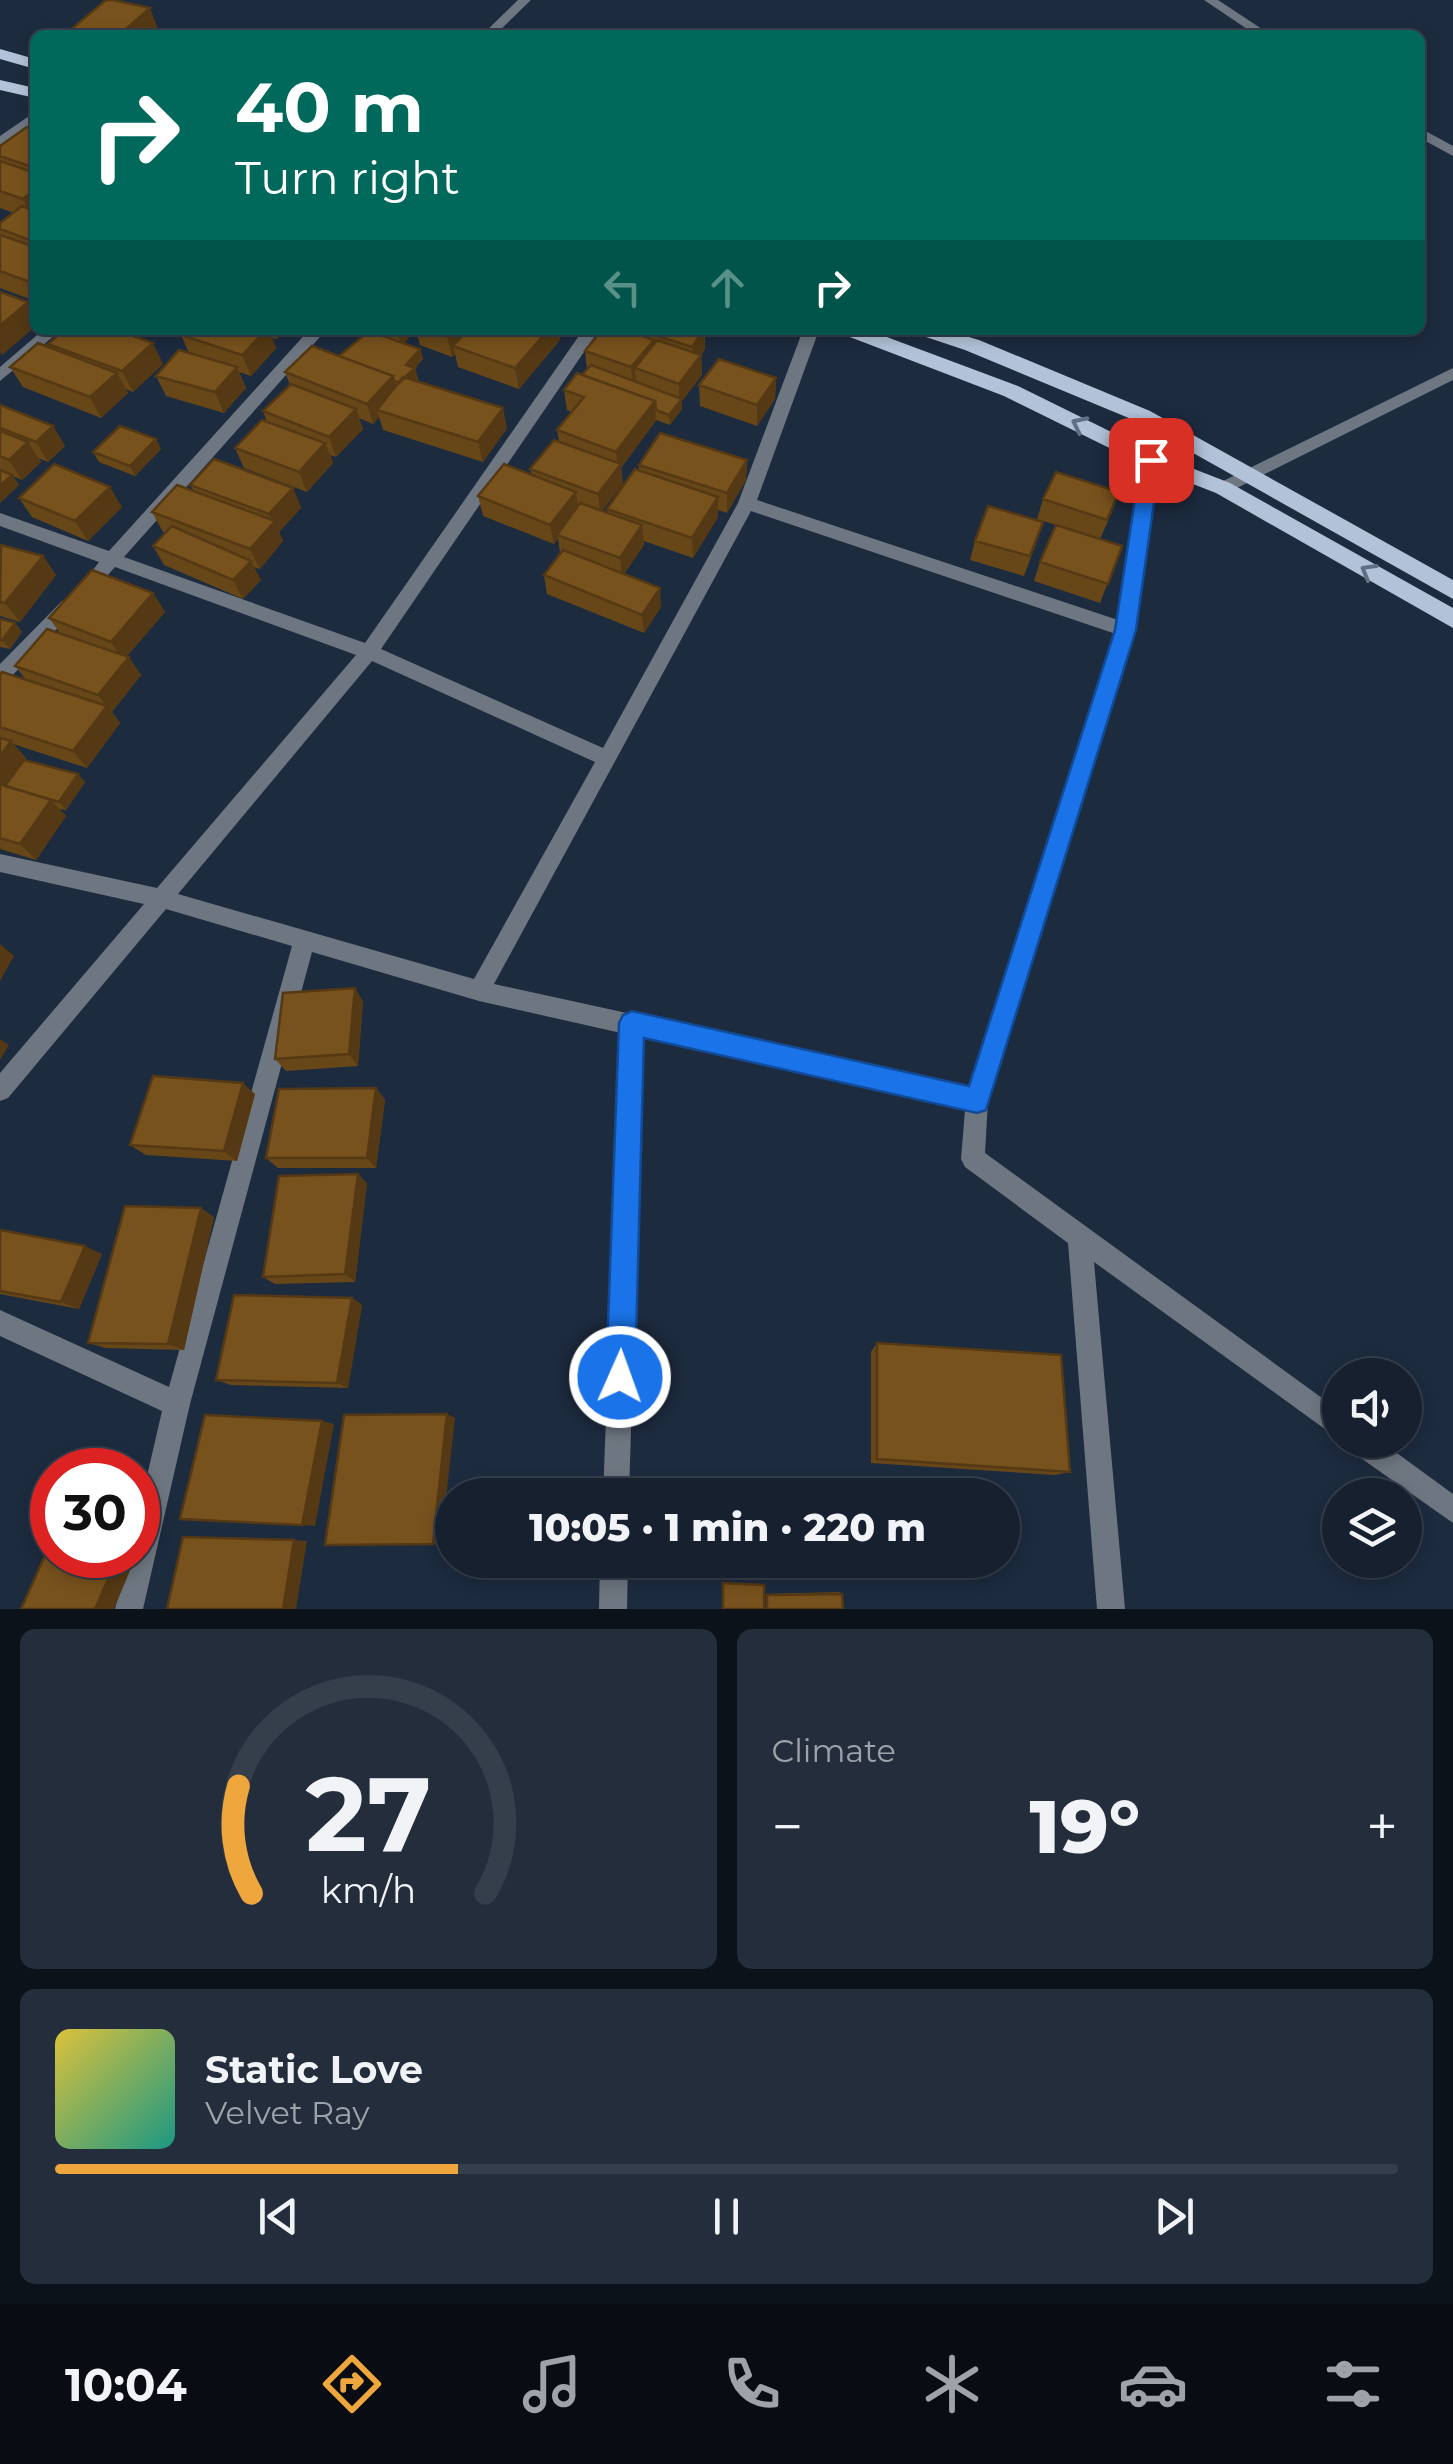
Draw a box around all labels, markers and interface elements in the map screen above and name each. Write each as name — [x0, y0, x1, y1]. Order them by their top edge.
text: 40 m — [235, 64, 424, 150]
icon: right — [70, 70, 200, 200]
text: Turn right — [235, 150, 460, 205]
icon: left — [595, 260, 650, 315]
icon: ahead — [700, 260, 755, 315]
icon: right — [805, 260, 860, 315]
one-way arrow — [1071, 417, 1089, 437]
pin — [1109, 418, 1194, 503]
icon: arrive — [1124, 433, 1179, 488]
one-way arrow — [1361, 564, 1379, 583]
position arrow — [568, 1325, 672, 1429]
map controls — [1322, 1358, 1422, 1578]
button: sound — [1322, 1358, 1422, 1458]
speed limit sign: 30 — [30, 1448, 160, 1578]
button: layers — [1322, 1478, 1422, 1578]
text: 10:05 · 1 min · 220 m — [529, 1504, 926, 1551]
text: Climate — [772, 1731, 896, 1770]
text: 27 — [305, 1750, 431, 1877]
text: 19° — [1030, 1780, 1140, 1872]
text: − — [772, 1793, 803, 1860]
text: + — [1366, 1793, 1398, 1860]
text: km/h — [321, 1868, 416, 1912]
text: Static Love — [205, 2046, 423, 2093]
text: Velvet Ray — [205, 2093, 370, 2132]
icon: previous — [251, 2189, 306, 2244]
icon: pause — [699, 2189, 754, 2244]
icon: next — [1147, 2189, 1202, 2244]
icon: directions — [317, 2349, 387, 2419]
icon: music — [517, 2349, 587, 2419]
icon: phone — [717, 2349, 787, 2419]
icon: climate — [917, 2349, 987, 2419]
icon: car — [1118, 2349, 1188, 2419]
icon: filters — [1318, 2349, 1388, 2419]
text: 10:04 — [65, 2357, 187, 2412]

